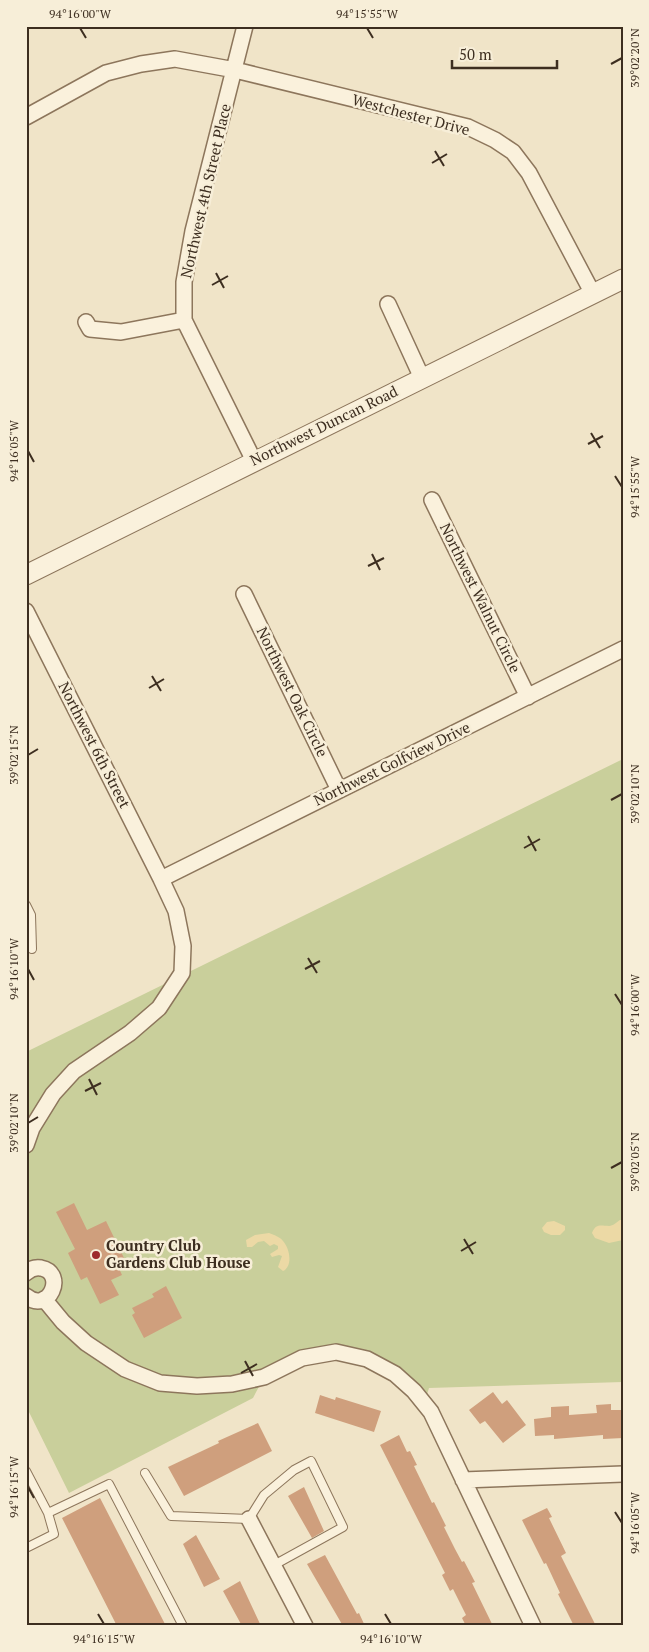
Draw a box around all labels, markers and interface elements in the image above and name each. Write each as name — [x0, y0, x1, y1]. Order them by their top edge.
text: 94°16'00"W — [49, 6, 112, 21]
text: 94°15'55"W — [336, 6, 399, 21]
text: 39°02'20"N — [627, 28, 642, 88]
scale bar — [452, 38, 556, 70]
text: 50 m — [459, 44, 492, 64]
street label: Westchester Drive — [350, 89, 472, 139]
street label: Northwest 4th Street Place — [175, 102, 235, 280]
street label: Northwest Duncan Road — [246, 381, 401, 470]
text: 94°16'05"W — [6, 419, 21, 482]
text: 94°15'55"W — [627, 455, 642, 518]
street label: Northwest Walnut Circle — [436, 519, 526, 676]
street label: Northwest Oak Circle — [253, 623, 333, 760]
street label: Northwest 6th Street — [54, 678, 136, 812]
street label: Northwest Golfview Drive — [310, 716, 473, 810]
text: 39°02'15"N — [6, 725, 21, 785]
text: 39°02'10"N — [627, 764, 642, 824]
text: 94°16'10"W — [6, 937, 21, 1000]
text: 94°16'00"W — [627, 973, 642, 1036]
text: 39°02'10"N — [6, 1093, 21, 1153]
text: 39°02'05"N — [627, 1132, 642, 1192]
place label: Country Club Gardens Club House — [106, 1235, 251, 1272]
marker: Country Club Gardens Club House — [90, 1249, 102, 1261]
text: 94°16'15"W — [6, 1455, 21, 1518]
text: 94°16'05"W — [627, 1491, 642, 1554]
text: 94°16'15"W — [73, 1631, 136, 1646]
text: 94°16'10"W — [360, 1631, 423, 1646]

